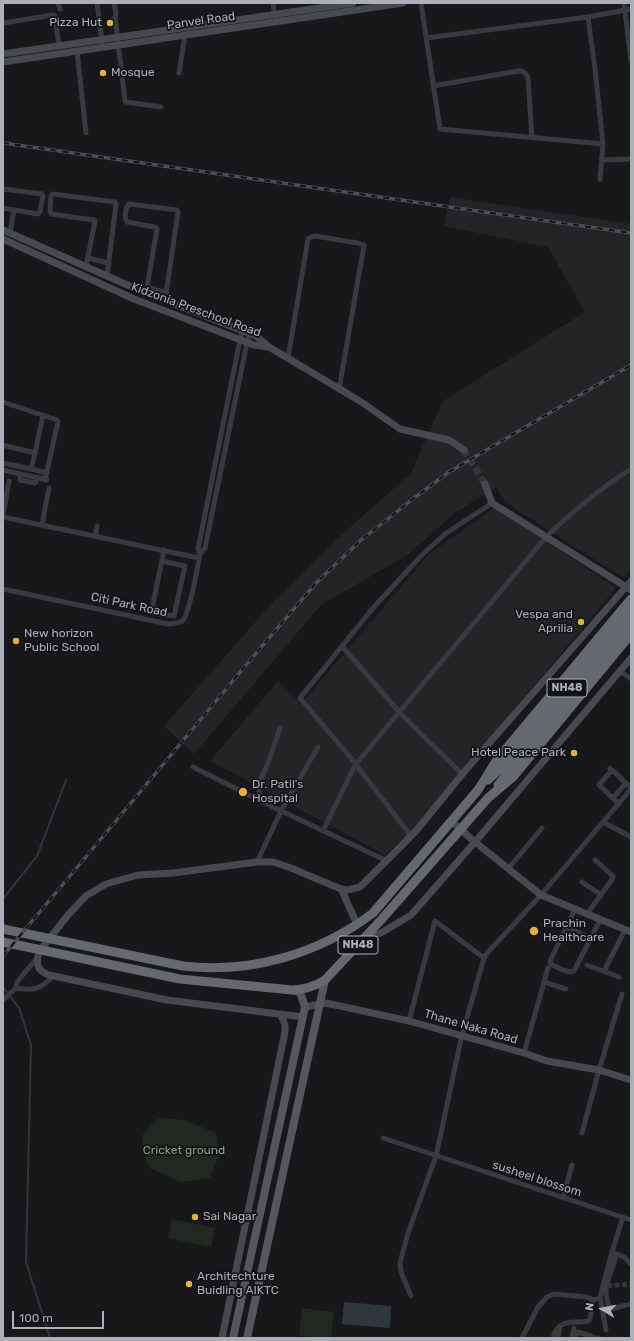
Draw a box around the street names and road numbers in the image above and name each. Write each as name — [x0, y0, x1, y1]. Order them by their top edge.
street label: Panvel Road — [166, 9, 236, 33]
street label: Kidzonia Preschool Road — [129, 280, 263, 340]
street label: Citi Park Road — [89, 590, 169, 620]
road number: NH48 — [547, 679, 587, 697]
road number: NH48 — [338, 936, 378, 954]
street label: Thane Naka Road — [423, 1007, 519, 1047]
street label: susheel blossom — [491, 1158, 583, 1200]

